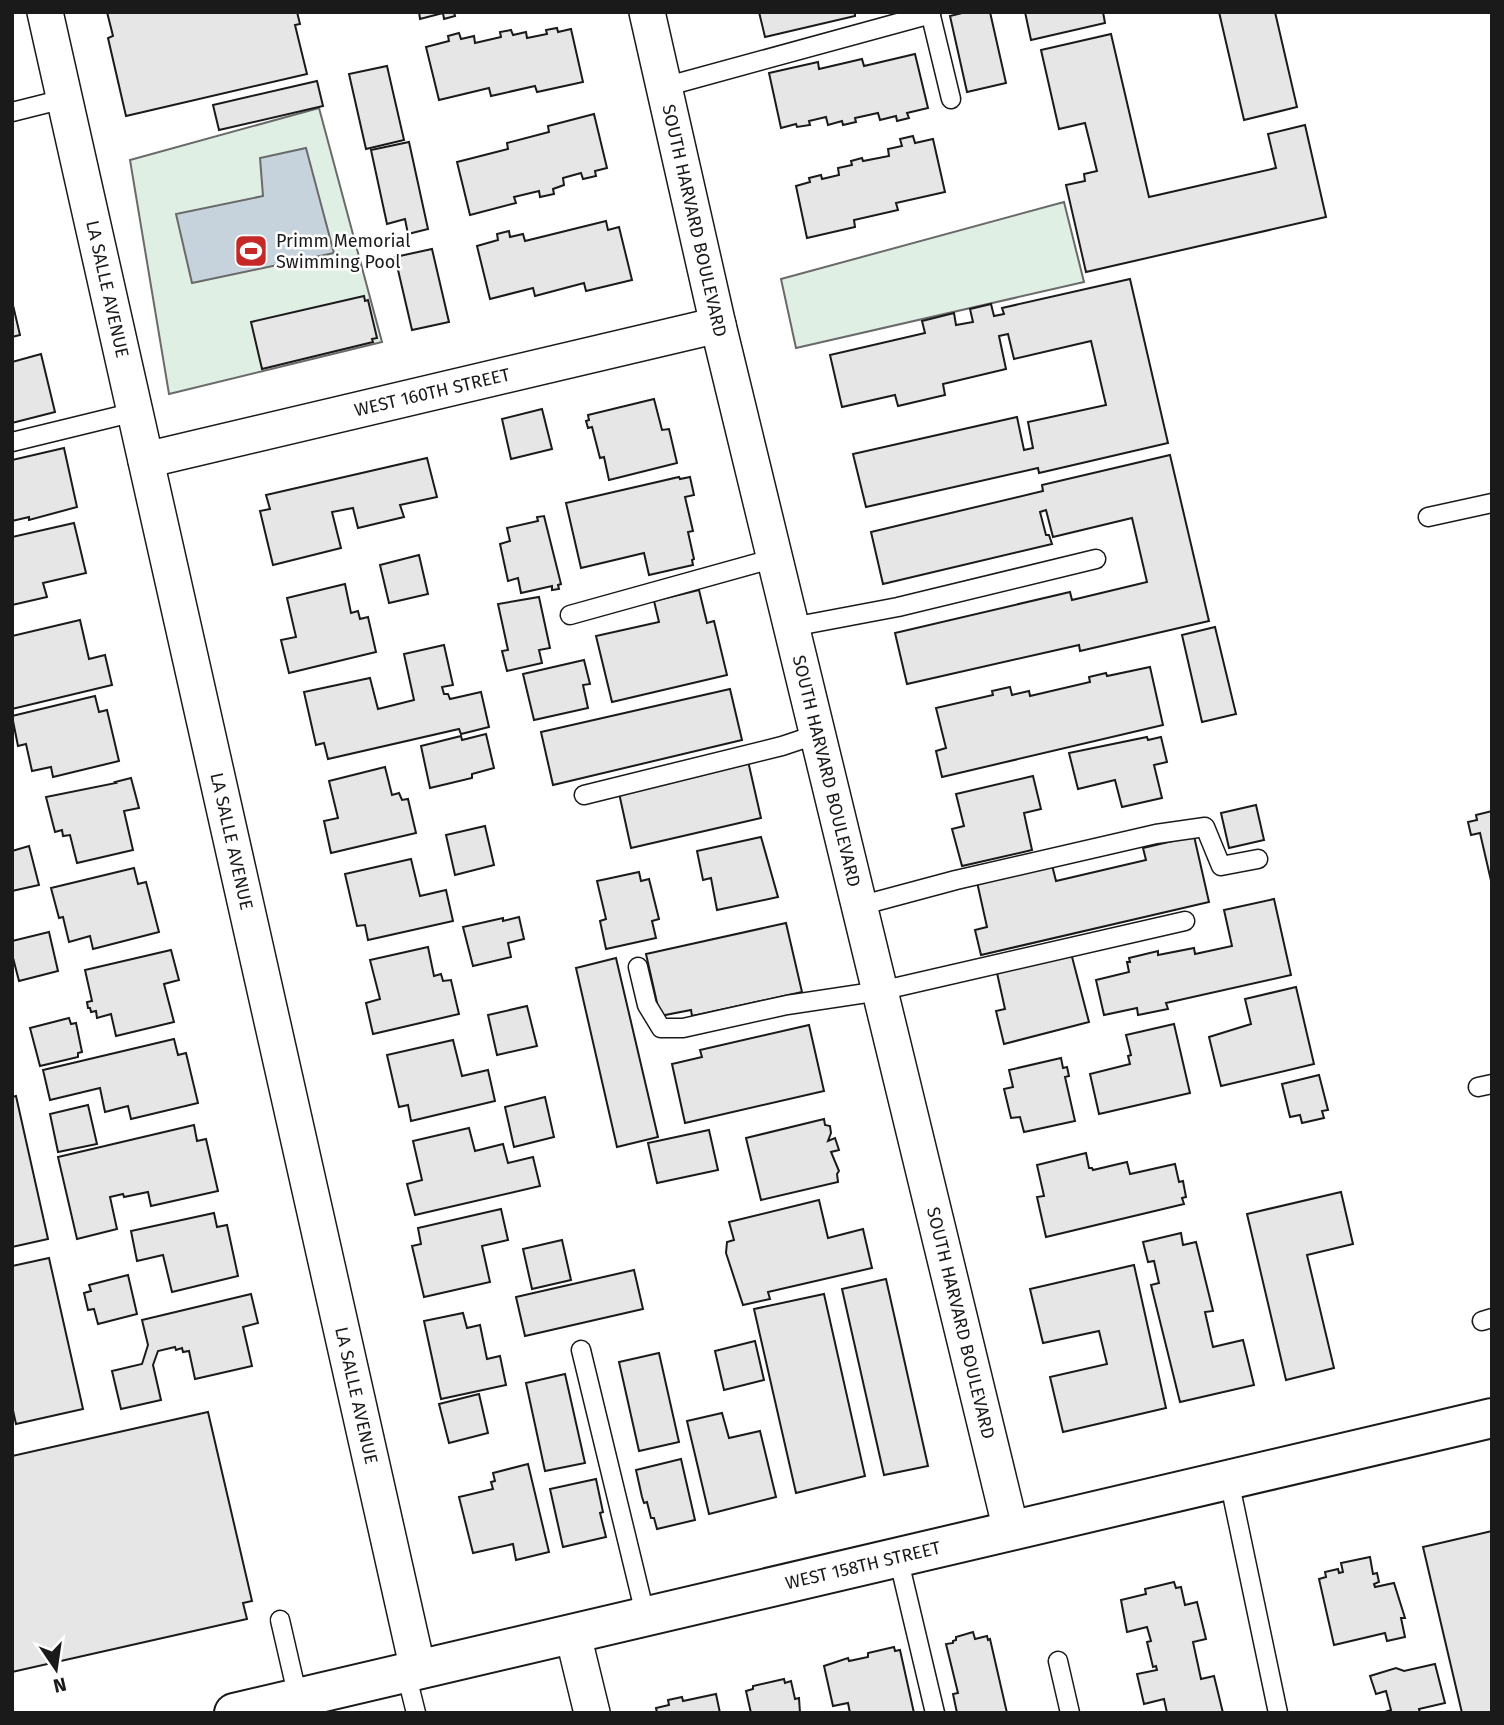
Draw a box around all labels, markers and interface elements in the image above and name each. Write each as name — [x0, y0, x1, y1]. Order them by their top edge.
street label: SOUTH HARVARD BOULEVARD — [657, 102, 732, 339]
street label: LA SALLE AVENUE — [81, 218, 133, 360]
place label: Primm Memorial Swimming Pool — [276, 230, 410, 273]
sports icon: Primm Memorial Swimming Pool — [232, 232, 270, 270]
street label: WEST 160TH STREET — [352, 363, 513, 421]
street label: SOUTH HARVARD BOULEVARD — [788, 653, 865, 889]
street label: LA SALLE AVENUE — [205, 771, 258, 912]
street label: SOUTH HARVARD BOULEVARD — [922, 1205, 999, 1441]
street label: LA SALLE AVENUE — [330, 1325, 382, 1466]
street label: WEST 158TH STREET — [783, 1537, 943, 1594]
north arrow — [21, 1634, 91, 1704]
text: N — [51, 1672, 68, 1698]

